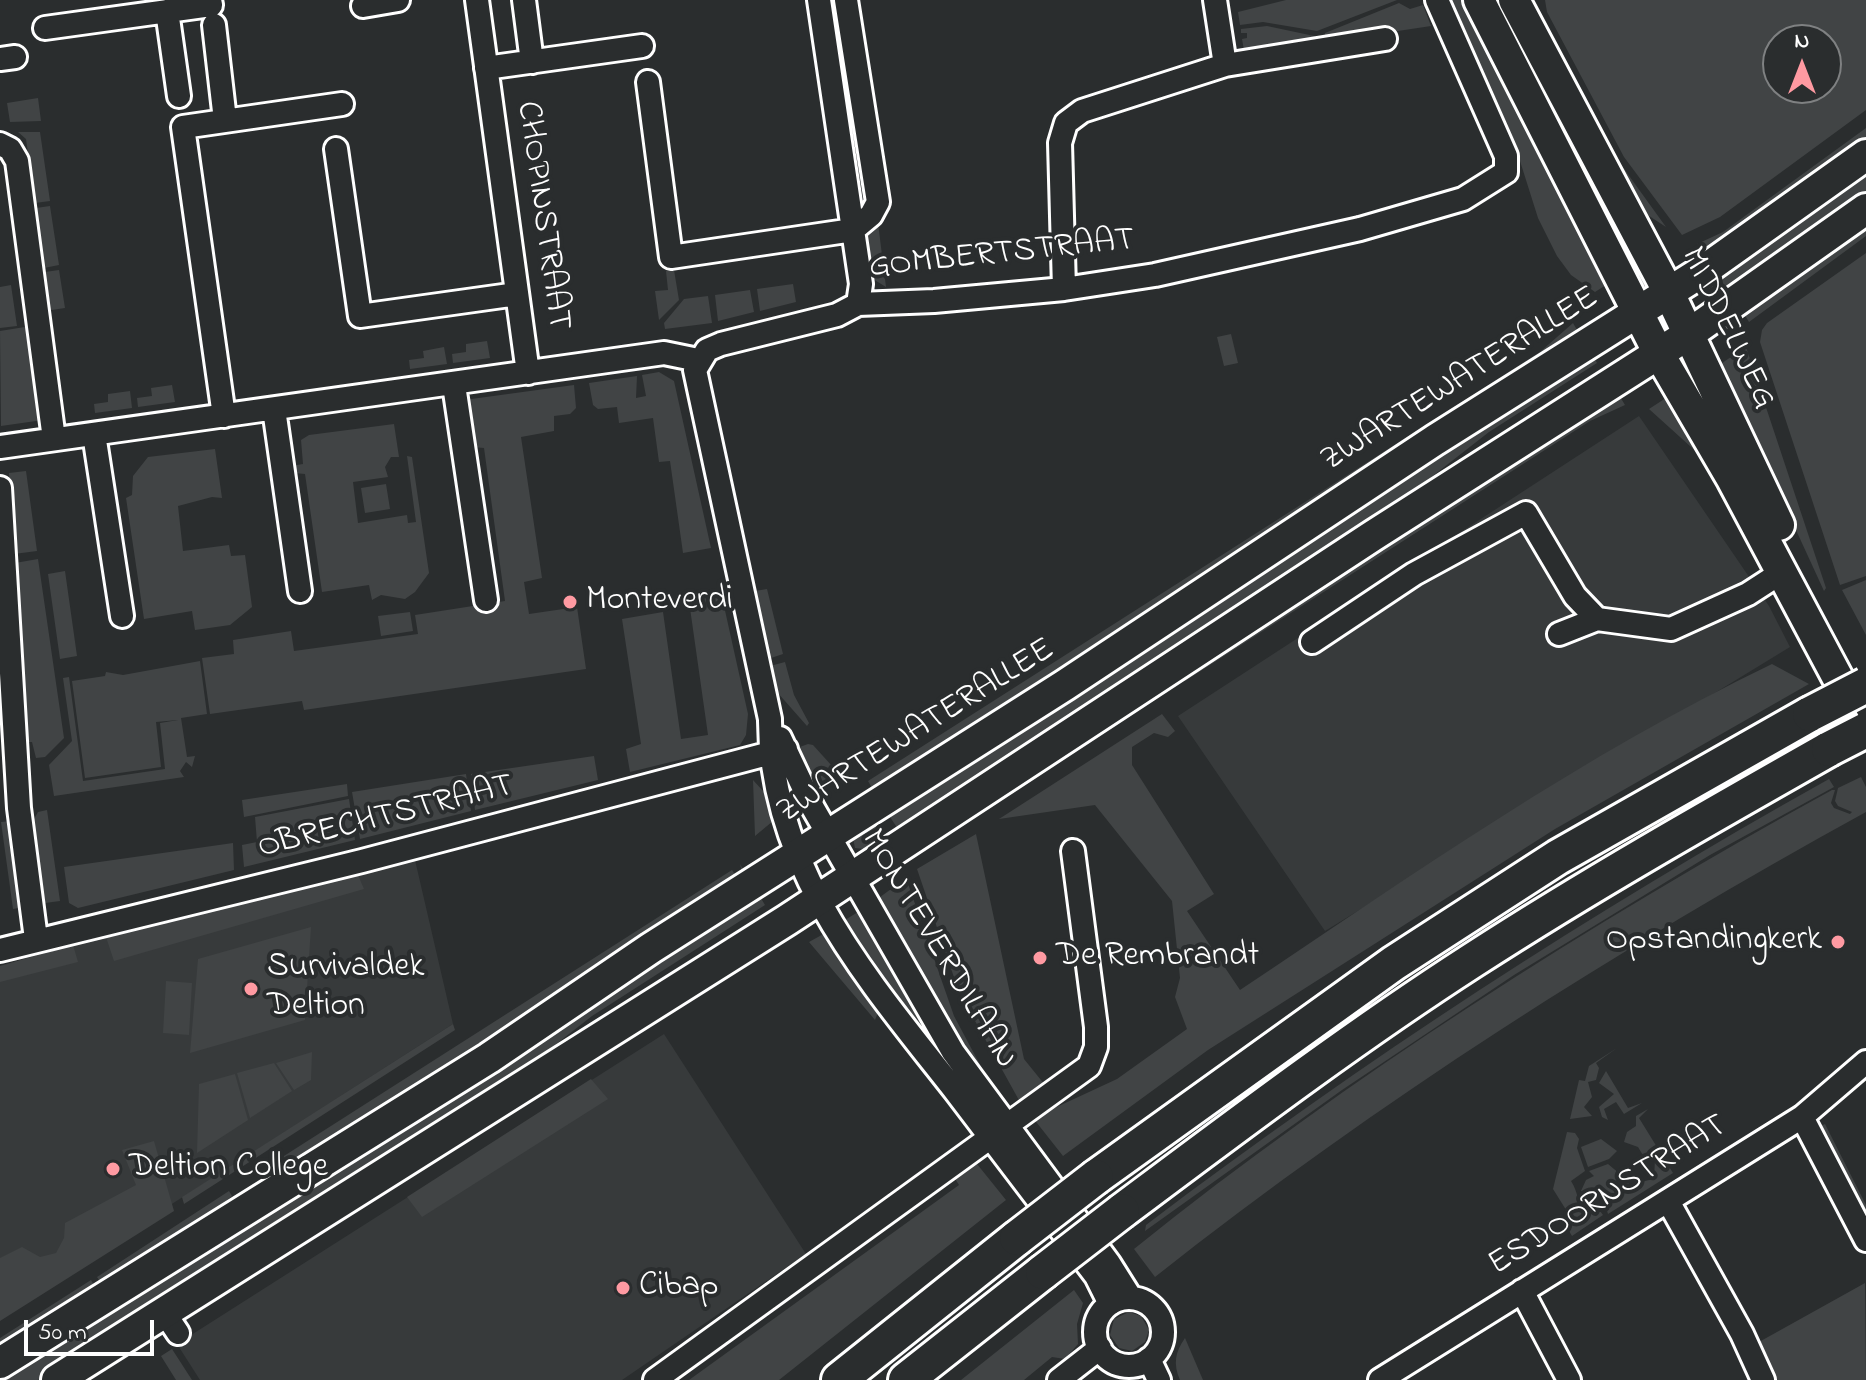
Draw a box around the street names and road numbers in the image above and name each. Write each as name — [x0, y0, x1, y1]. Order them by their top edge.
street label: CHOPINSTRAAT — [505, 99, 577, 333]
street label: GOMBERTSTRAAT — [867, 222, 1137, 290]
street label: MIDDELWEG — [1669, 241, 1783, 417]
street label: ZWARTEWATERALLEE — [1315, 279, 1607, 483]
street label: ZWARTEWATERALLEE — [771, 631, 1063, 835]
street label: OBRECHTSTRAAT — [254, 768, 518, 870]
street label: MONTEVERDILAAN — [850, 823, 1024, 1077]
street label: ESDOORNSTRAAT — [1482, 1107, 1736, 1287]

